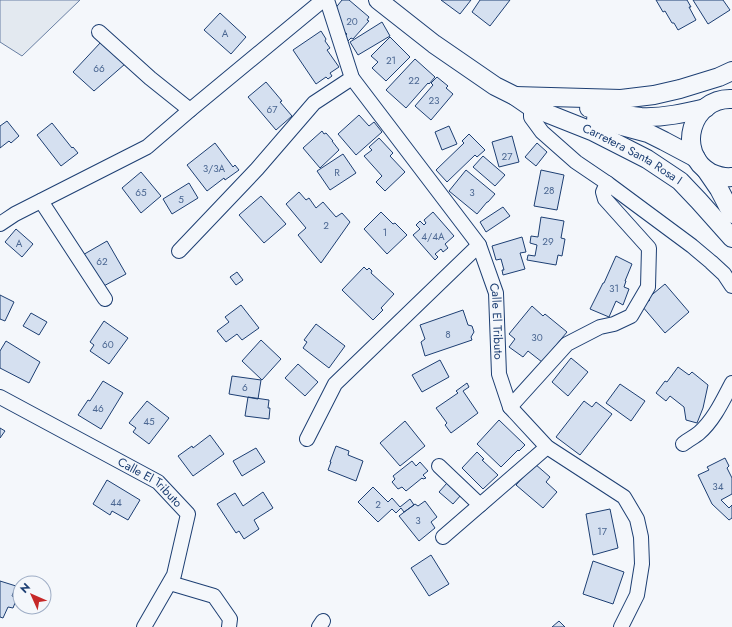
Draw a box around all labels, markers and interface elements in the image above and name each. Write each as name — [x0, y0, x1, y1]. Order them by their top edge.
house number: 20 — [346, 14, 358, 29]
house number: A — [222, 26, 229, 41]
house number: 21 — [386, 53, 396, 68]
house number: 66 — [93, 61, 105, 76]
house number: 22 — [408, 73, 420, 88]
house number: 23 — [428, 93, 440, 108]
house number: 67 — [266, 102, 278, 117]
street label: Carretera Santa Rosa I — [580, 119, 686, 189]
house number: 27 — [502, 149, 513, 164]
house number: 3/3A — [203, 161, 226, 176]
house number: R — [334, 165, 340, 180]
house number: 28 — [543, 183, 555, 198]
house number: 65 — [135, 185, 147, 200]
house number: 3 — [469, 185, 475, 200]
house number: 5 — [178, 192, 184, 207]
house number: 2 — [323, 218, 329, 233]
house number: 1 — [383, 225, 387, 240]
house number: 4/4A — [421, 229, 445, 244]
house number: 29 — [542, 234, 554, 249]
house number: A — [16, 236, 23, 251]
house number: 62 — [96, 254, 108, 269]
street label: Calle El Tributo — [484, 281, 507, 360]
house number: 31 — [609, 281, 619, 296]
house number: 8 — [445, 327, 451, 342]
house number: 30 — [531, 330, 543, 345]
house number: 60 — [102, 337, 114, 352]
house number: 6 — [242, 380, 248, 395]
house number: 46 — [92, 401, 104, 416]
house number: 45 — [143, 414, 155, 429]
street label: Calle El Tributo — [114, 453, 187, 512]
house number: 34 — [712, 479, 724, 494]
house number: 44 — [110, 495, 122, 510]
house number: 2 — [375, 497, 381, 512]
house number: 3 — [415, 513, 421, 528]
house number: 17 — [597, 524, 608, 539]
north arrow — [12, 575, 52, 615]
text: N — [16, 579, 34, 597]

